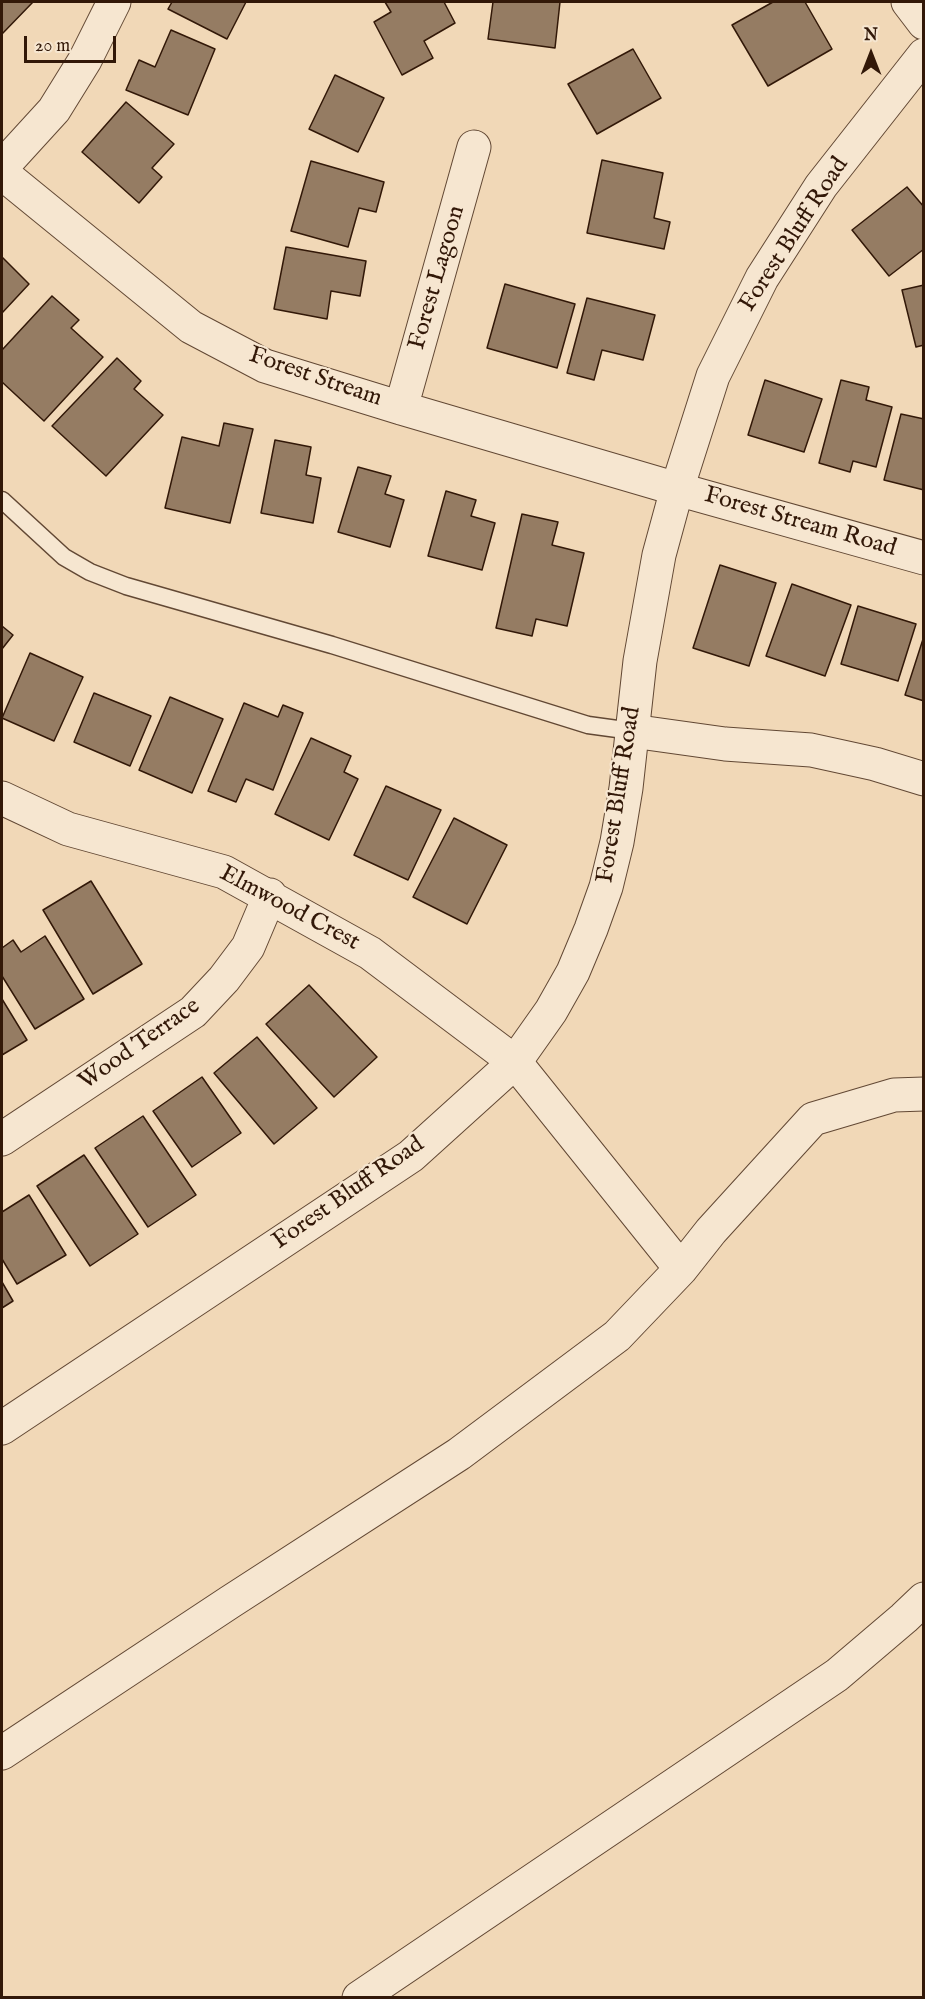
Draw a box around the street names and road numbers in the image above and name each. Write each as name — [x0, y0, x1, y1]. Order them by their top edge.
street label: Forest Bluff Road — [734, 152, 856, 318]
street label: Forest Lagoon — [404, 203, 472, 353]
street label: Forest Stream — [245, 342, 385, 414]
street label: Forest Stream Road — [701, 482, 899, 564]
street label: Forest Bluff Road — [592, 705, 648, 885]
street label: Elmwood Crest — [214, 860, 364, 958]
street label: Wood Terrace — [74, 993, 206, 1097]
street label: Forest Bluff Road — [268, 1131, 430, 1257]

